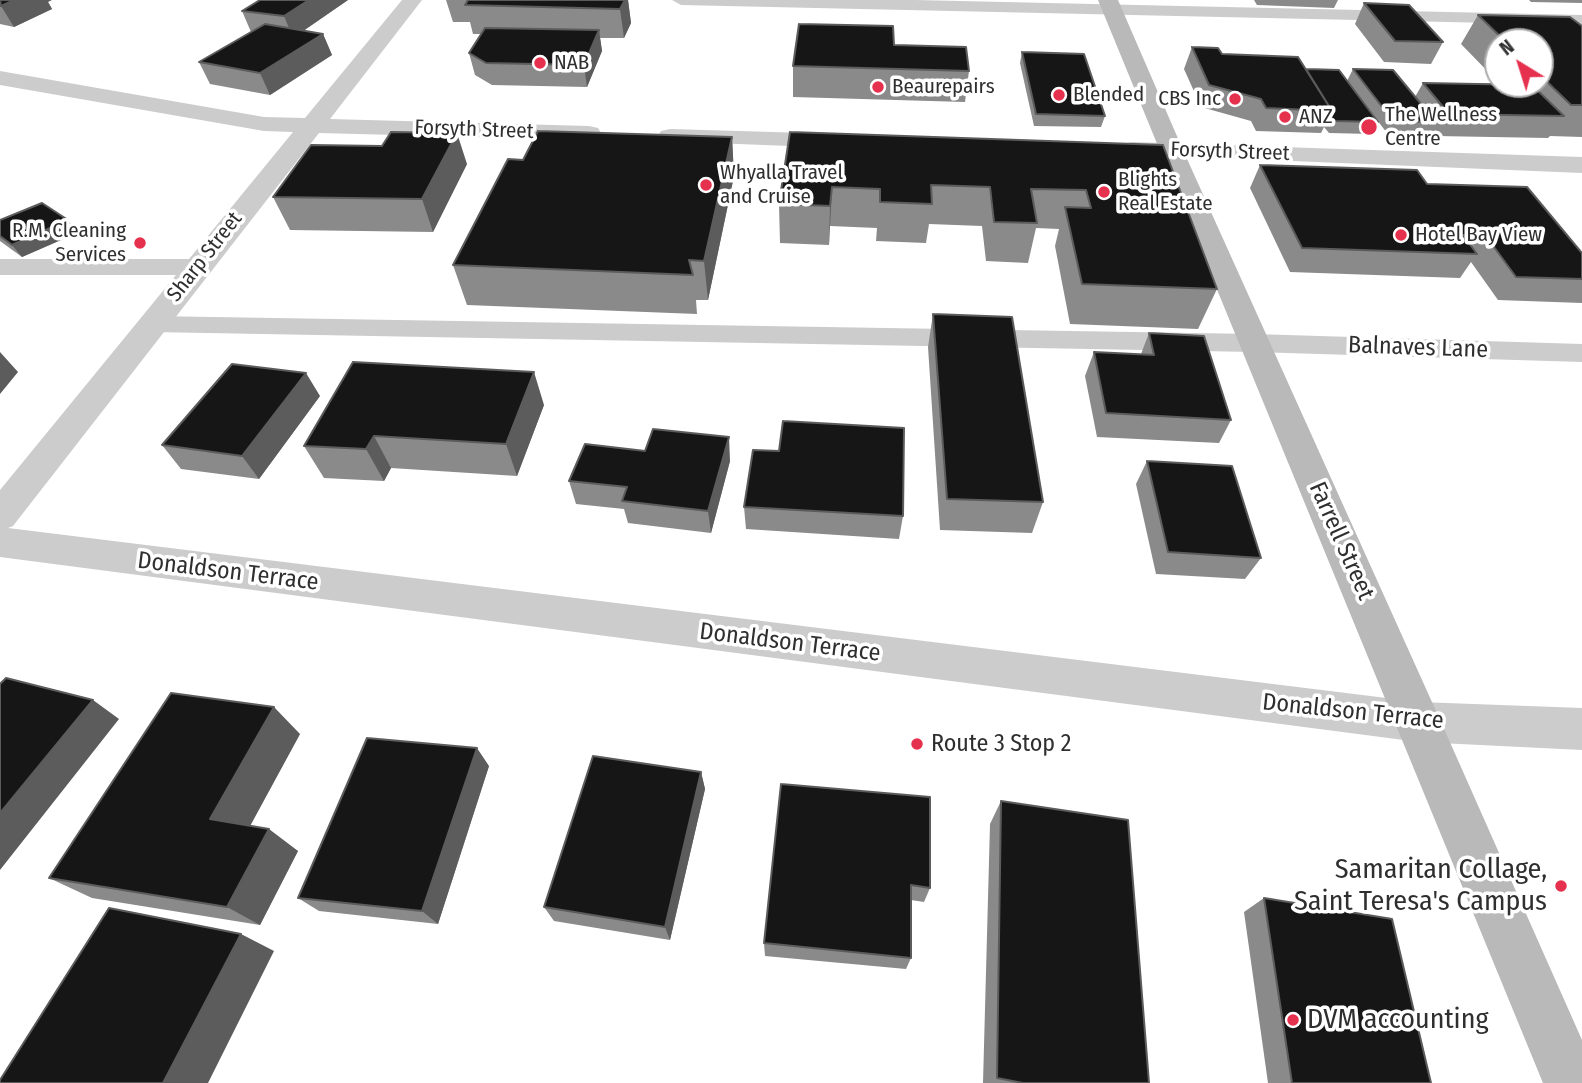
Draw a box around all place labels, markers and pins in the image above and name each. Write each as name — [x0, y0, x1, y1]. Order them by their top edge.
place label: NAB — [554, 50, 589, 76]
marker: NAB — [532, 55, 548, 71]
place label: Beaurepairs — [892, 74, 995, 100]
marker: Beaurepairs — [870, 79, 886, 95]
place label: Blended — [1073, 82, 1144, 108]
place label: CBS Inc — [1158, 86, 1221, 112]
marker: Blended — [1051, 87, 1067, 103]
marker: CBS Inc — [1227, 91, 1243, 107]
place label: The Wellness Centre — [1385, 102, 1497, 152]
place label: ANZ — [1299, 104, 1333, 130]
marker: ANZ — [1277, 109, 1293, 125]
marker: The Wellness Centre — [1359, 117, 1379, 137]
place label: Whyalla Travel and Cruise — [720, 160, 843, 210]
place label: Blights Real Estate — [1118, 167, 1213, 217]
marker: Whyalla Travel and Cruise — [698, 177, 714, 193]
marker: Blights Real Estate — [1096, 184, 1112, 200]
place label: R.M. Cleaning Services — [12, 218, 126, 268]
place label: Hotel Bay View — [1415, 222, 1542, 248]
marker: Hotel Bay View — [1393, 227, 1409, 243]
marker: R.M. Cleaning Services — [132, 235, 148, 251]
place label: Route 3 Stop 2 — [931, 730, 1071, 758]
marker: Route 3 Stop 2 — [909, 736, 925, 752]
place label: Samaritan Collage, Saint Teresa's Campus — [1294, 853, 1547, 919]
marker: Samaritan Collage, Saint Teresa's Campus — [1553, 878, 1569, 894]
place label: DVM accounting — [1307, 1003, 1489, 1037]
marker: DVM accounting — [1285, 1012, 1301, 1028]

